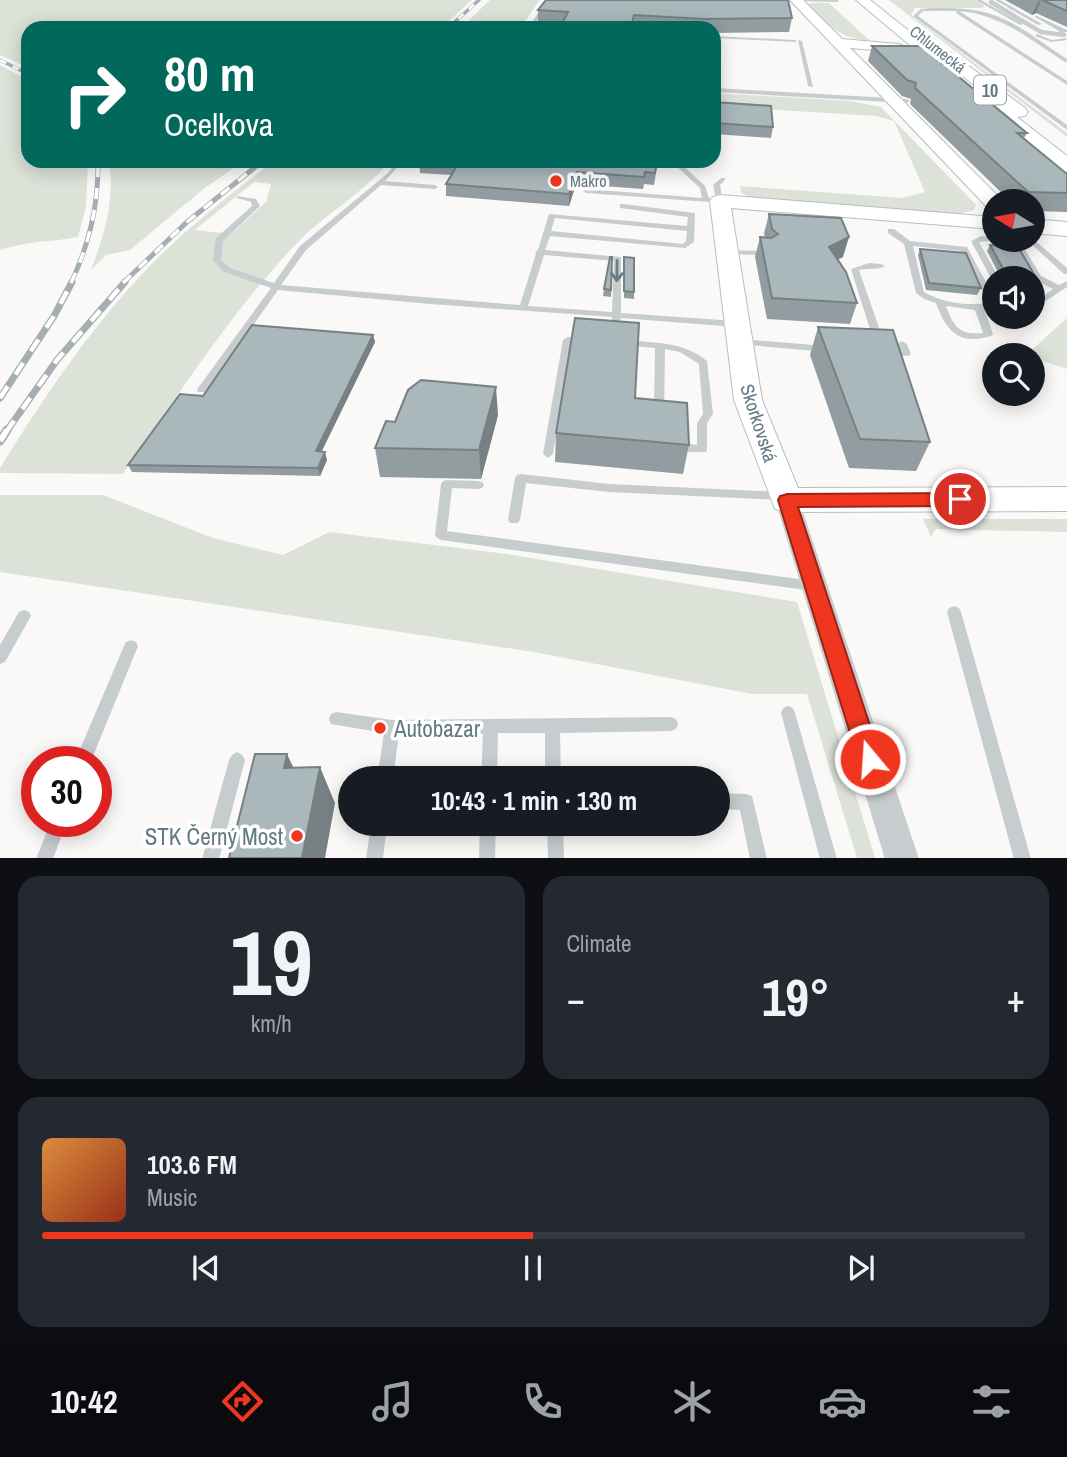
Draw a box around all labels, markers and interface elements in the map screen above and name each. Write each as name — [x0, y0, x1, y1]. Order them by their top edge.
street label: Chlumecká — [905, 20, 971, 78]
text: 80 m — [164, 40, 256, 106]
icon: right — [49, 49, 140, 140]
road number: 10 — [974, 76, 1006, 104]
text: Ocelkova — [164, 103, 273, 146]
place label: Makro — [570, 170, 606, 192]
marker: Makro — [548, 173, 564, 189]
north arrow — [982, 189, 1045, 252]
map controls — [982, 189, 1045, 406]
one-way arrow — [611, 259, 624, 282]
button: sound — [982, 266, 1045, 329]
button: search — [982, 343, 1045, 406]
street label: Skorkovská — [734, 381, 784, 466]
pin — [930, 469, 990, 529]
icon: arrive — [941, 480, 979, 518]
place label: Autobazar — [393, 713, 481, 744]
marker: Autobazar — [372, 720, 388, 736]
position arrow — [833, 722, 907, 796]
speed limit sign: 30 — [21, 746, 112, 837]
text: 10:43 · 1 min · 130 m — [431, 783, 637, 818]
place label: STK Černý Most — [145, 821, 283, 852]
marker: STK Černý Most — [289, 828, 305, 844]
text: 19 — [230, 901, 313, 1023]
text: Climate — [567, 928, 631, 959]
text: 19° — [762, 962, 830, 1032]
text: − — [567, 973, 585, 1024]
text: + — [1007, 973, 1025, 1024]
text: km/h — [251, 1008, 292, 1039]
text: 103.6 FM — [147, 1147, 237, 1182]
text: Music — [147, 1182, 197, 1213]
icon: previous — [187, 1249, 225, 1287]
icon: pause — [514, 1249, 552, 1287]
icon: next — [842, 1249, 880, 1287]
icon: directions — [218, 1377, 267, 1426]
icon: music — [368, 1377, 417, 1426]
icon: phone — [518, 1377, 567, 1426]
icon: climate — [668, 1377, 717, 1426]
icon: car — [818, 1377, 867, 1426]
icon: filters — [967, 1377, 1016, 1426]
text: 10:42 — [50, 1380, 118, 1423]

